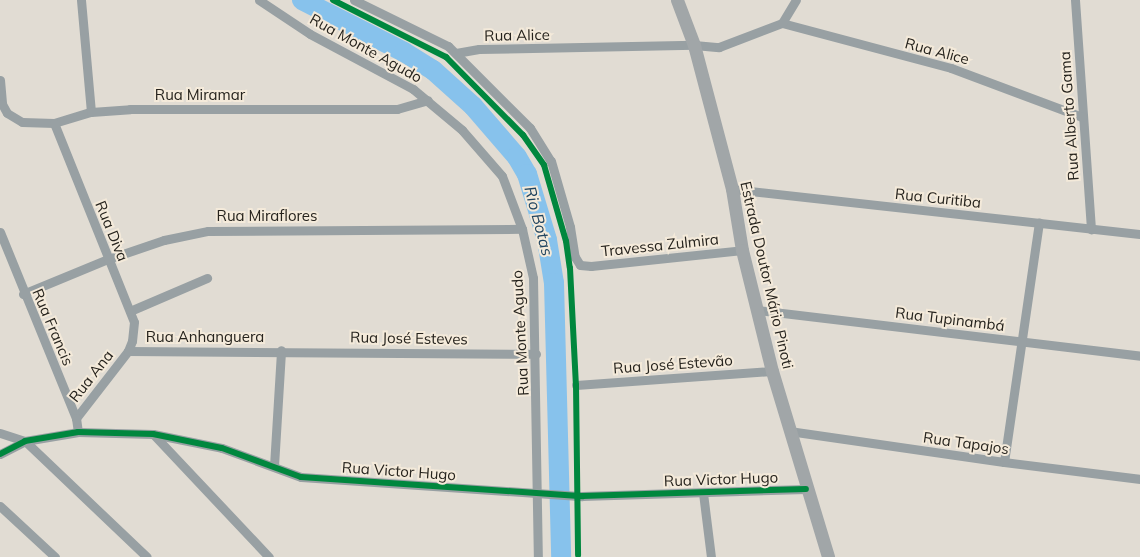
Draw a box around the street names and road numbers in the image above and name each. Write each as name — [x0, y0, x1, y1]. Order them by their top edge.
street label: Rua Monte Agudo — [307, 10, 425, 86]
street label: Rua Alice — [484, 25, 550, 45]
street label: Rua Alice — [903, 34, 971, 68]
street label: Rua Alberto Gama — [1056, 51, 1082, 181]
street label: Rua Miramar — [155, 86, 245, 104]
street label: Estrada Doutor Mário Pinoti — [737, 179, 797, 371]
street label: Rua Curitiba — [894, 185, 982, 211]
street label: Rua Diva — [92, 198, 132, 264]
street label: Rua Miraflores — [217, 207, 317, 225]
street label: Travessa Zulmira — [600, 230, 720, 260]
street label: Rua Monte Agudo — [508, 270, 532, 396]
street label: Rua Francis — [29, 286, 77, 368]
street label: Rua Tupinambá — [894, 303, 1006, 335]
street label: Rua Anhanguera — [146, 328, 264, 346]
street label: Rua José Esteves — [350, 328, 468, 348]
street label: Rua Ana — [65, 347, 117, 405]
street label: Rua José Estevão — [613, 351, 733, 377]
street label: Rua Tapajos — [922, 428, 1010, 458]
street label: Rua Victor Hugo — [341, 458, 457, 484]
street label: Rua Victor Hugo — [664, 468, 778, 490]

